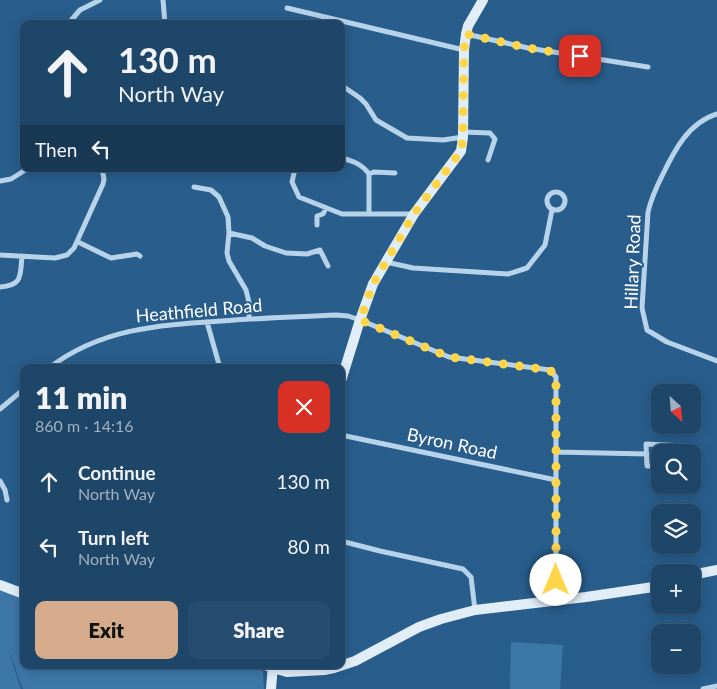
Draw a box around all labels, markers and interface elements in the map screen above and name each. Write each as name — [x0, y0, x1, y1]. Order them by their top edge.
pin — [559, 35, 601, 77]
text: 130 m — [118, 38, 217, 80]
icon: ahead — [35, 40, 100, 105]
icon: arrive — [566, 42, 594, 70]
text: North Way — [118, 80, 224, 107]
icon: left — [87, 135, 115, 163]
text: Then — [35, 138, 77, 161]
street label: Hillary Road — [619, 214, 645, 310]
street label: Heathfield Road — [135, 294, 263, 326]
text: 11 min — [35, 379, 127, 415]
button: close — [278, 381, 330, 433]
north arrow — [651, 384, 701, 434]
map controls — [651, 384, 701, 674]
text: 860 m · 14:16 — [35, 416, 134, 435]
street label: Byron Road — [405, 423, 499, 463]
button: search — [651, 444, 701, 494]
text: Continue — [78, 461, 156, 484]
icon: ahead — [35, 468, 63, 496]
text: 130 m — [276, 470, 330, 493]
text: North Way — [78, 484, 155, 503]
button: layers — [651, 504, 701, 554]
text: Turn left — [78, 526, 149, 549]
icon: left — [35, 533, 63, 561]
text: 80 m — [287, 535, 330, 558]
text: North Way — [78, 549, 155, 568]
position arrow — [529, 553, 581, 605]
button: + — [651, 564, 701, 614]
button: Exit — [35, 601, 178, 659]
button: Share — [188, 601, 330, 659]
button: − — [651, 624, 701, 674]

